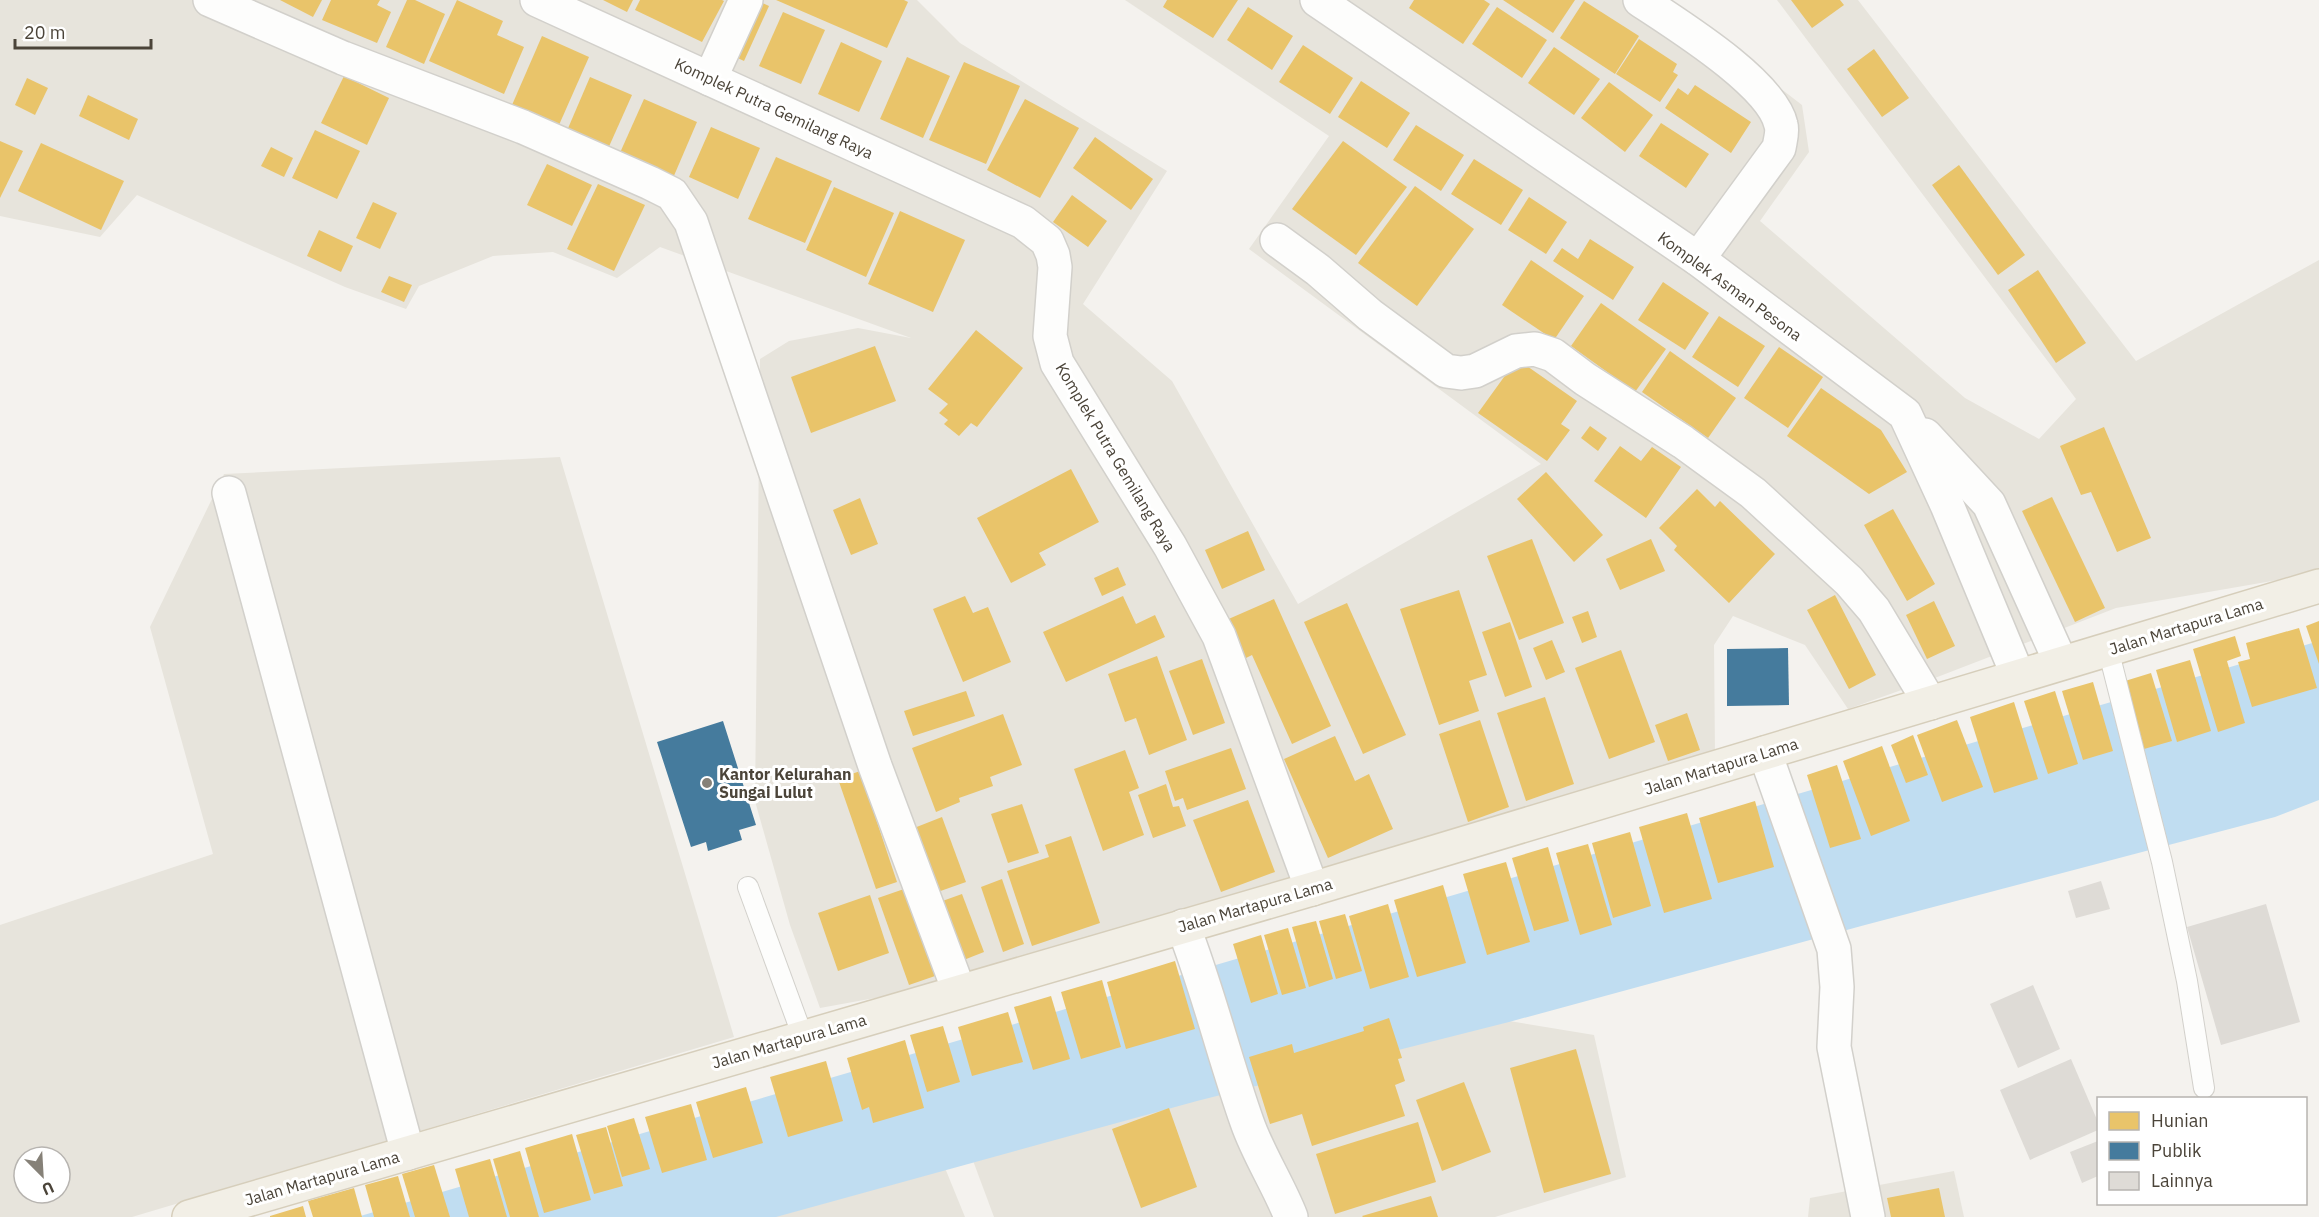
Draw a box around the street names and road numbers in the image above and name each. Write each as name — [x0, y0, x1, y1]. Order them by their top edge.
street label: Komplek Putra Gemilang Raya — [672, 53, 877, 163]
street label: Komplek Asman Pesona — [1654, 227, 1806, 345]
street label: Komplek Putra Gemilang Raya — [1052, 359, 1181, 555]
street label: Jalan Martapura Lama — [2107, 593, 2266, 659]
street label: Jalan Martapura Lama — [1642, 733, 1801, 799]
street label: Jalan Martapura Lama — [1176, 873, 1335, 937]
street label: Jalan Martapura Lama — [710, 1009, 869, 1073]
street label: Jalan Martapura Lama — [243, 1146, 402, 1210]

